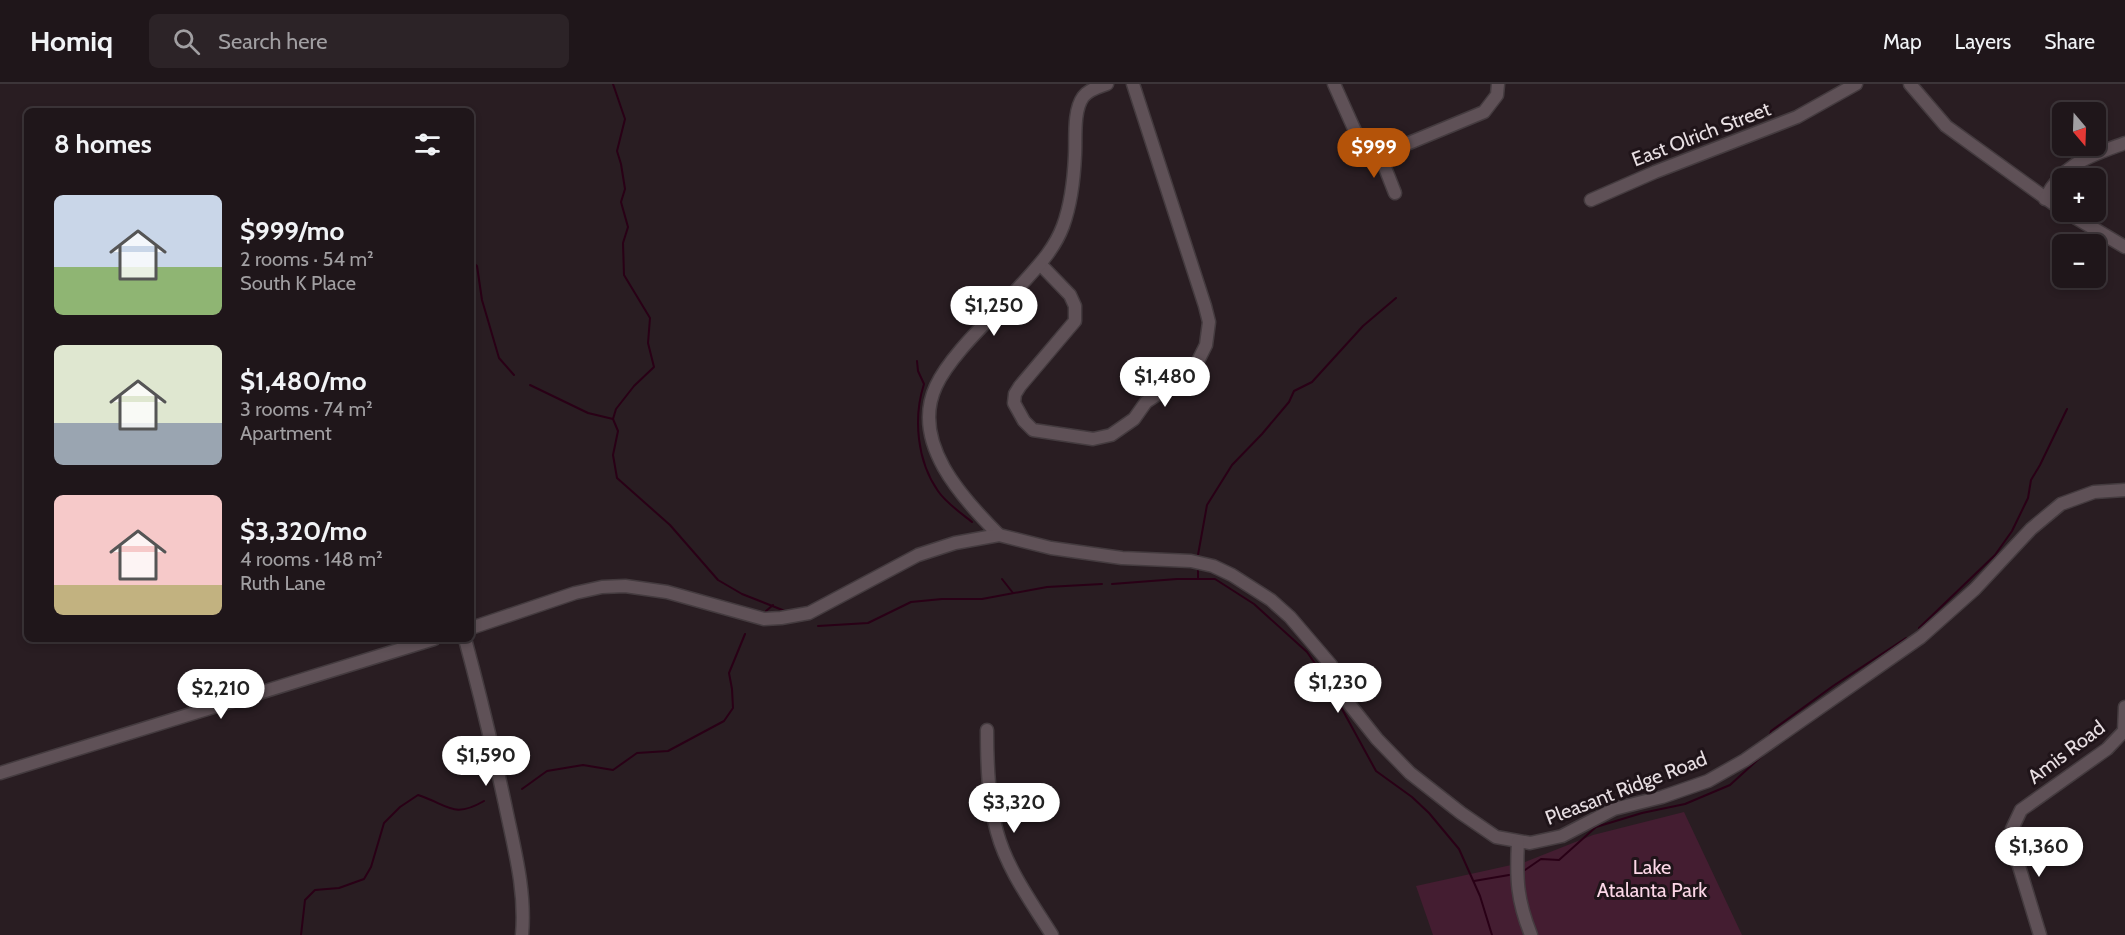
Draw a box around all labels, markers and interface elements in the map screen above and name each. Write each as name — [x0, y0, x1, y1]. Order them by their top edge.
search box — [149, 14, 569, 68]
text: Homiq — [30, 24, 113, 58]
icon: search — [170, 25, 203, 58]
text: Search here — [218, 28, 327, 55]
text: Map — [1883, 29, 1922, 54]
text: Layers — [1955, 29, 2011, 54]
text: Share — [2044, 29, 2095, 54]
street label: East Olrich Street — [1628, 96, 1774, 171]
north arrow — [2052, 102, 2106, 156]
map controls — [2052, 102, 2106, 288]
text: 8 homes — [54, 128, 152, 160]
icon: filters — [411, 128, 444, 161]
pin: $999 — [1338, 128, 1410, 179]
text: $999 — [1351, 135, 1397, 159]
button: + — [2052, 168, 2106, 222]
text: $999/mo — [240, 215, 344, 247]
icon: home — [102, 219, 174, 291]
button: − — [2052, 234, 2106, 288]
text: 2 rooms · 54 m² — [240, 247, 374, 271]
text: South K Place — [240, 271, 356, 295]
pin: $1,250 — [945, 286, 1043, 337]
text: $1,250 — [964, 293, 1024, 317]
pin: $1,480 — [1116, 357, 1214, 408]
text: $1,480 — [1134, 364, 1196, 388]
text: $1,480/mo — [240, 365, 367, 397]
icon: home — [102, 369, 174, 441]
text: 3 rooms · 74 m² — [240, 397, 373, 421]
text: Apartment — [240, 421, 332, 445]
text: $3,320/mo — [240, 515, 367, 547]
icon: home — [102, 519, 174, 591]
text: 4 rooms · 148 m² — [240, 547, 383, 571]
text: Ruth Lane — [240, 571, 325, 595]
pin: $1,230 — [1289, 663, 1387, 714]
pin: $2,210 — [172, 669, 270, 720]
text: $1,230 — [1308, 670, 1368, 694]
text: $2,210 — [192, 676, 250, 700]
street label: Amis Road — [2023, 715, 2109, 789]
pin: $1,590 — [437, 736, 535, 787]
text: $1,590 — [456, 743, 516, 767]
street label: Pleasant Ridge Road — [1542, 746, 1710, 830]
pin: $3,320 — [965, 783, 1063, 834]
text: $3,320 — [983, 790, 1045, 814]
pin: $1,360 — [1990, 827, 2088, 878]
text: $1,360 — [2009, 834, 2069, 858]
park label: Lake Atalanta Park — [1597, 855, 1707, 902]

